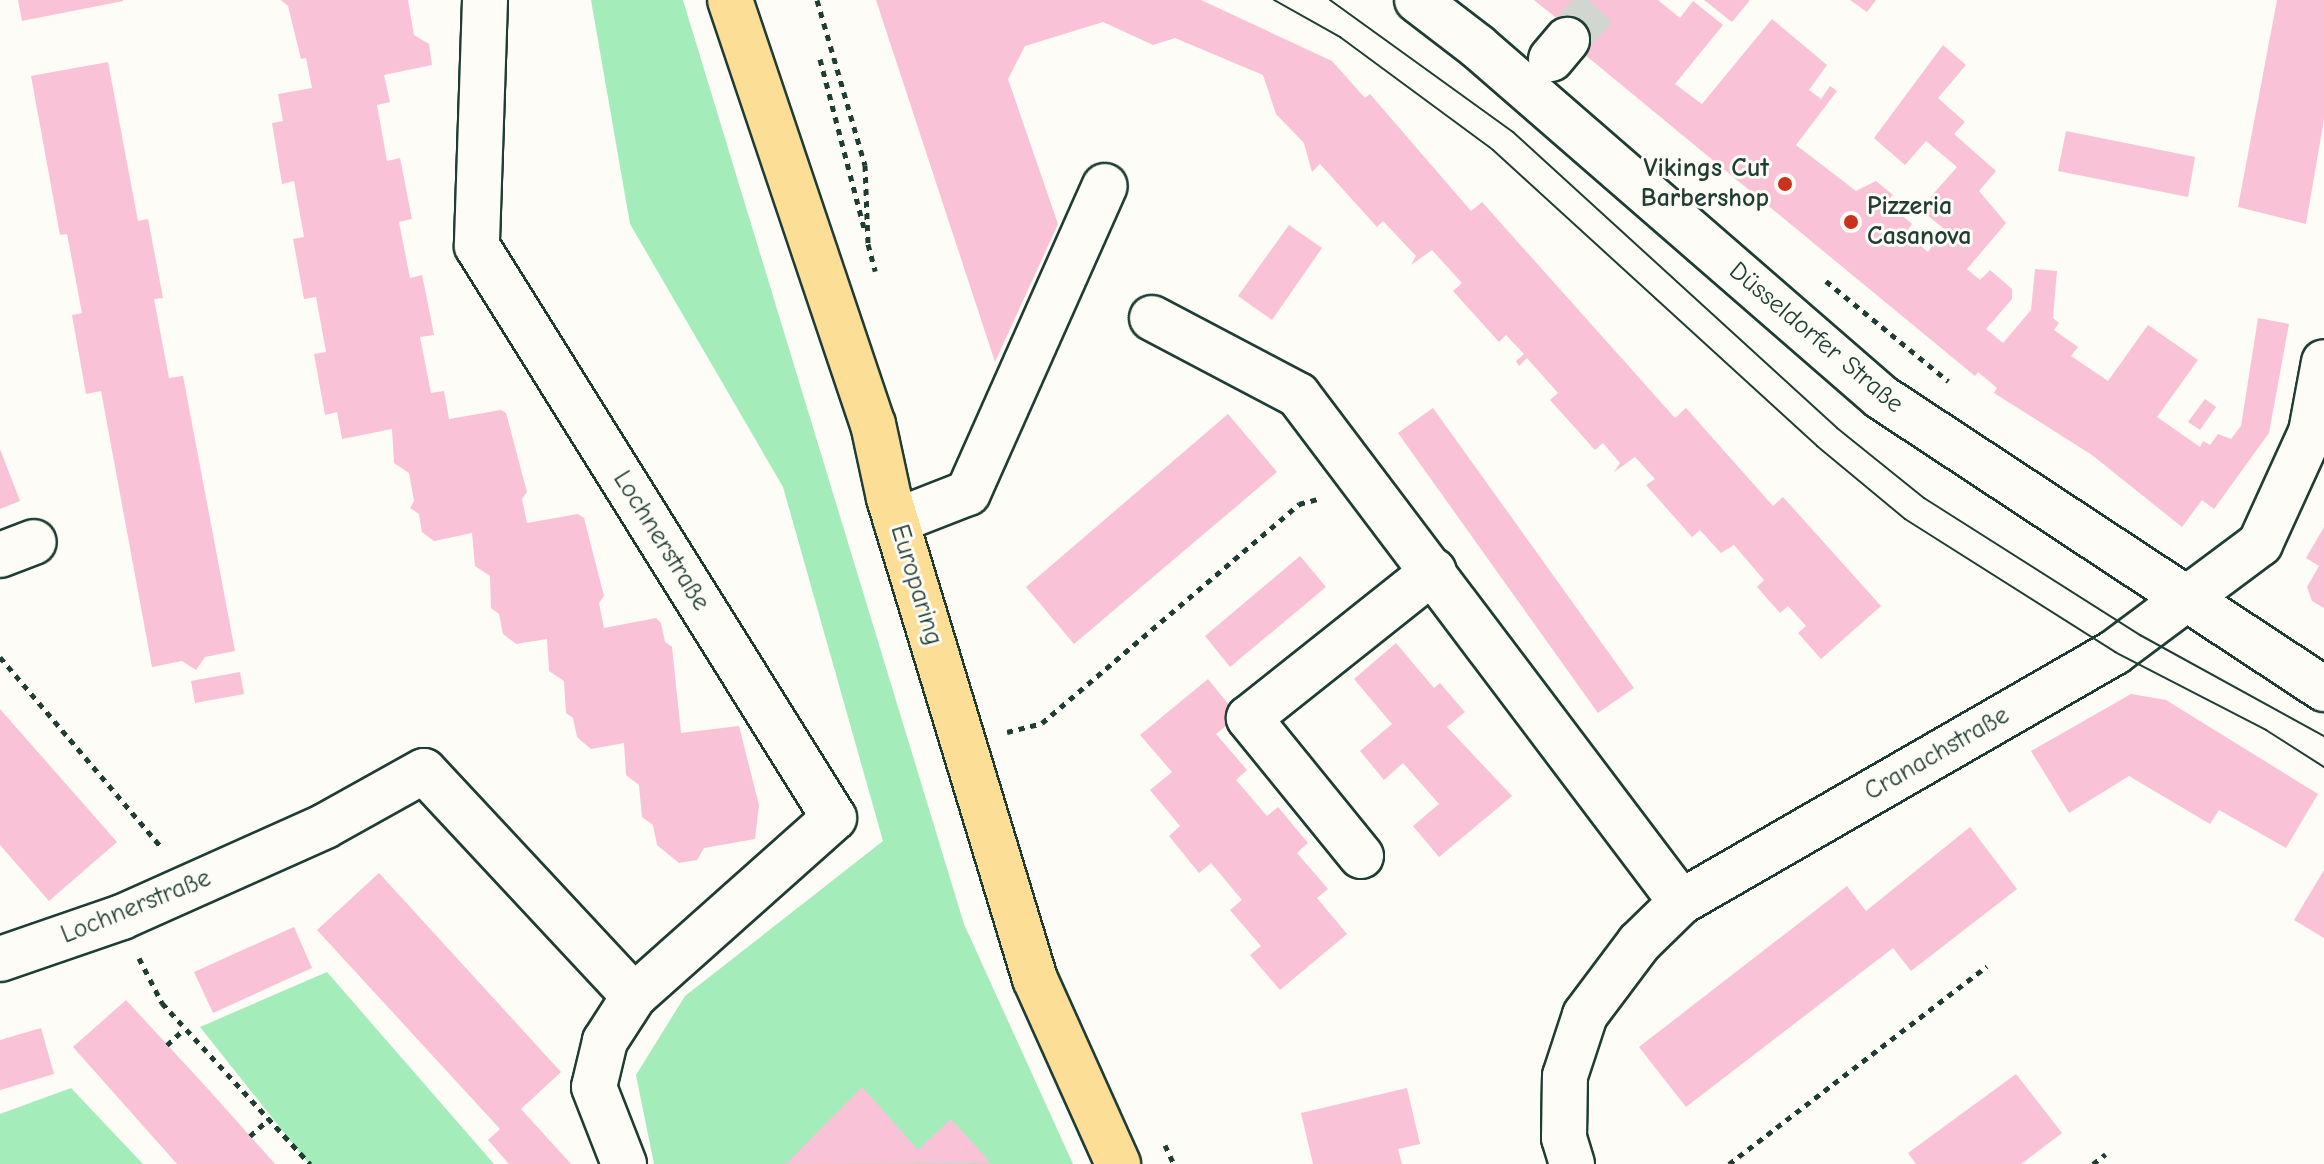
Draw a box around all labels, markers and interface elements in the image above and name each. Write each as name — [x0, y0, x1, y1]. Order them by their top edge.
place label: Vikings Cut Barbershop — [1641, 153, 1769, 214]
marker: Vikings Cut Barbershop — [1776, 175, 1794, 193]
place label: Pizzeria Casanova — [1867, 191, 1971, 252]
marker: Pizzeria Casanova — [1842, 213, 1860, 231]
street label: Düsseldorfer Straße — [1722, 256, 1910, 420]
street label: Lochnerstraße — [606, 465, 716, 617]
street label: Europaring — [883, 521, 949, 649]
street label: Cranachstraße — [1859, 700, 2015, 808]
street label: Lochnerstraße — [57, 863, 215, 951]

